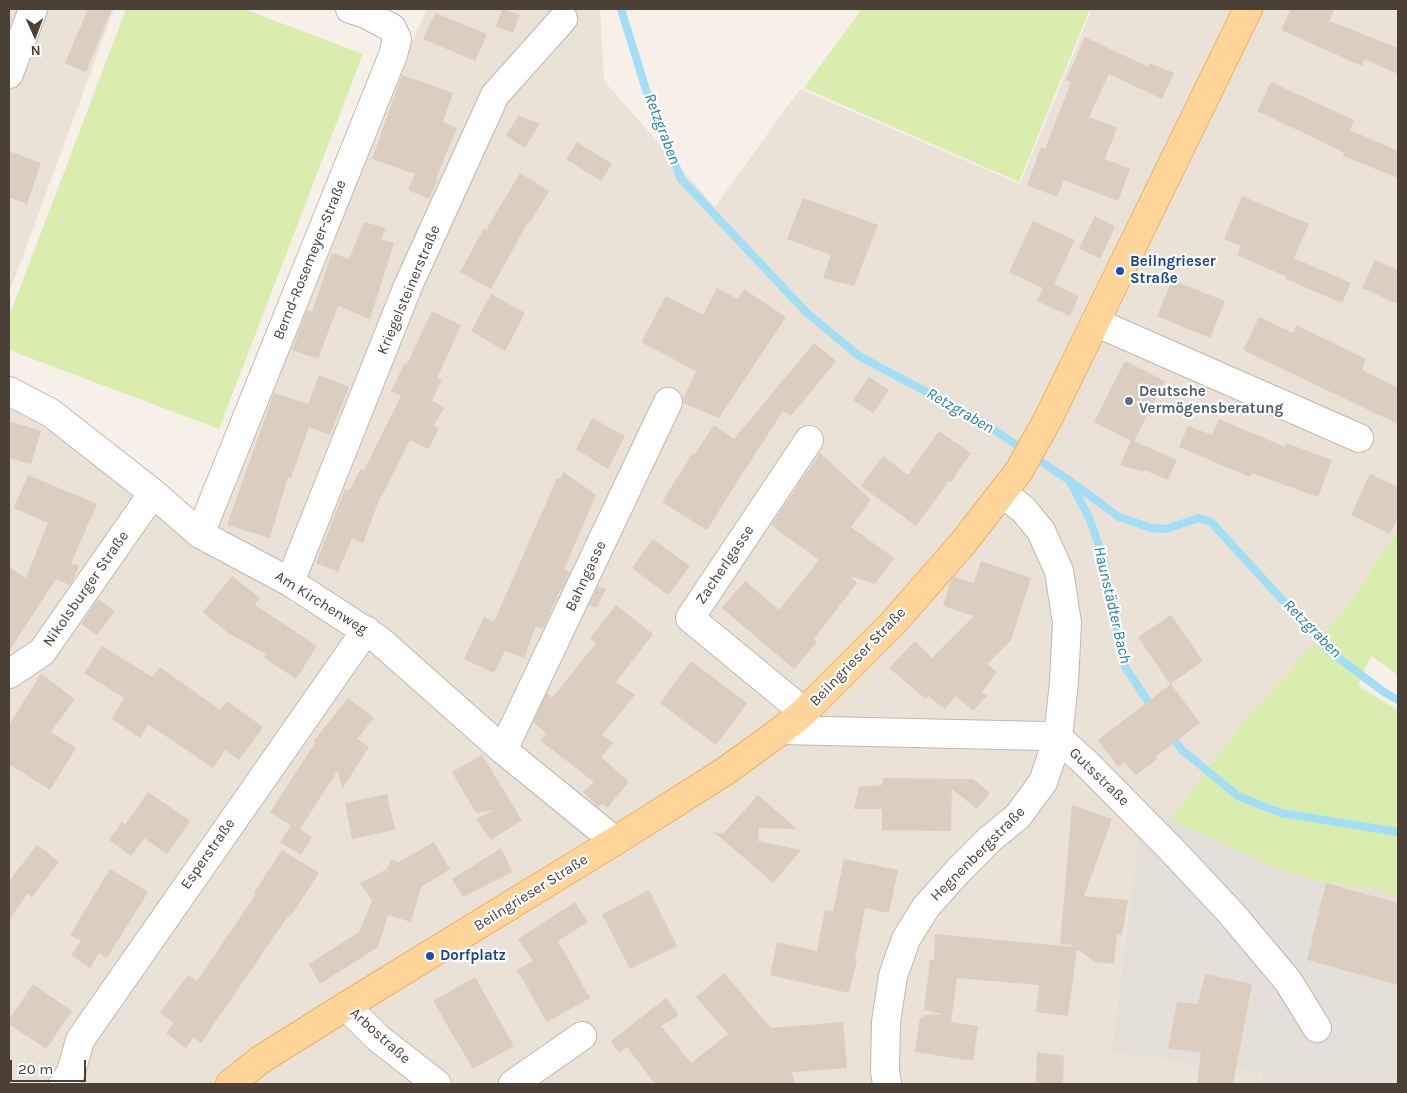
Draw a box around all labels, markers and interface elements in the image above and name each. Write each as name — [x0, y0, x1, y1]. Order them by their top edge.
north arrow — [10, 10, 60, 60]
text: N — [30, 42, 41, 59]
water label: Retzgraben — [640, 91, 684, 167]
street label: Bernd-Rosemeyer-Straße — [270, 177, 350, 343]
street label: Kriegelsteinerstraße — [374, 222, 444, 358]
place label: Beilngrieser Straße — [1130, 253, 1216, 288]
marker: Beilngrieser Straße — [1114, 265, 1126, 277]
place label: Deutsche Vermögensberatung — [1139, 383, 1283, 418]
water label: Retzgraben — [923, 384, 997, 438]
marker: Deutsche Vermögensberatung — [1123, 395, 1135, 407]
street label: Zacherlgasse — [692, 522, 758, 608]
street label: Nikolsburger Straße — [39, 528, 133, 650]
street label: Bahngasse — [562, 538, 610, 614]
water label: Haunstädter Bach — [1089, 545, 1135, 665]
street label: Am Kirchenweg — [271, 567, 371, 639]
water label: Retzgraben — [1279, 596, 1345, 662]
street label: Beilngrieser Straße — [806, 604, 910, 710]
street label: Gutsstraße — [1065, 744, 1133, 810]
street label: Hegnenbergstraße — [927, 803, 1029, 905]
street label: Esperstraße — [177, 815, 239, 893]
street label: Beilngrieser Straße — [471, 851, 591, 935]
place label: Dorfplatz — [440, 947, 506, 965]
marker: Dorfplatz — [424, 950, 436, 962]
street label: Arbostraße — [346, 1004, 414, 1068]
scale bar — [12, 1050, 89, 1082]
text: 20 m — [18, 1060, 53, 1078]

